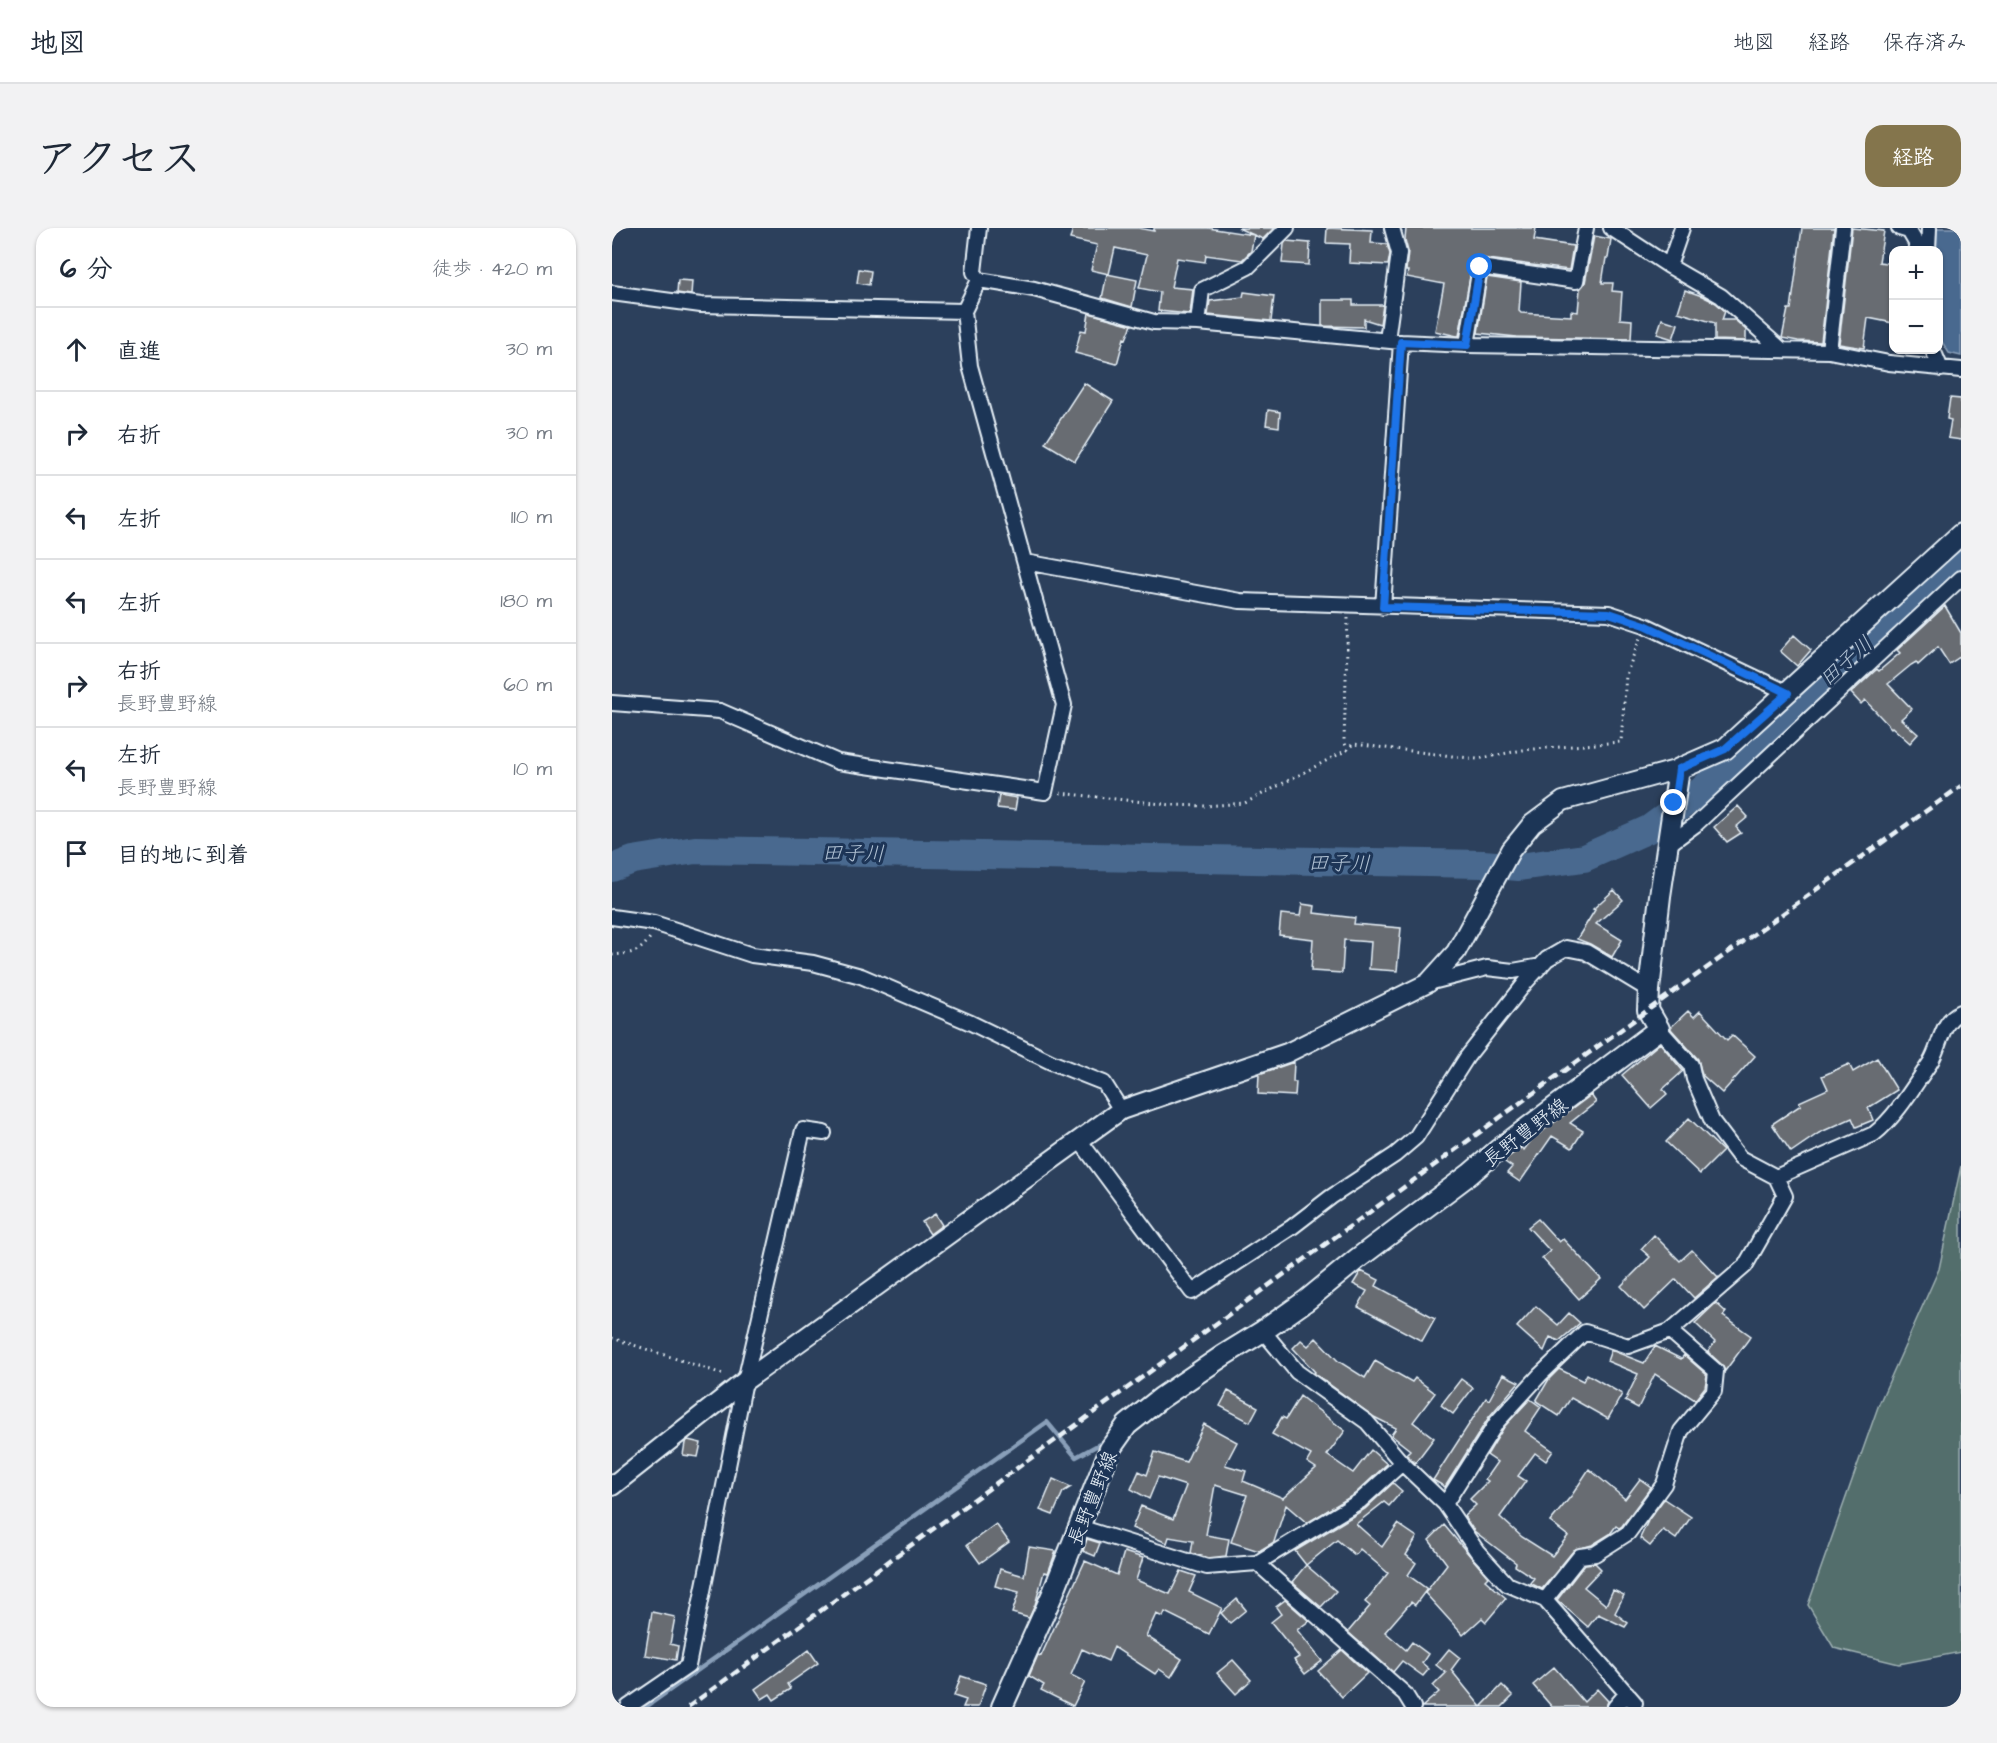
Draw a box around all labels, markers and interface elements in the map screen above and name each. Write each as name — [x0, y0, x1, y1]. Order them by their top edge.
text: 地図 — [30, 24, 86, 63]
text: 地図 — [1733, 28, 1775, 57]
text: 経路 — [1808, 28, 1850, 57]
text: 保存済み — [1883, 28, 1967, 57]
button: 経路 — [1865, 125, 1961, 187]
text: アクセス — [36, 131, 201, 189]
map controls — [1889, 246, 1943, 354]
button: + — [1889, 246, 1943, 300]
text: 6 分 — [60, 251, 113, 287]
route start — [1466, 253, 1492, 279]
text: 徒歩 · 420 m — [432, 255, 552, 283]
button: − — [1889, 300, 1943, 354]
icon: ahead — [60, 333, 93, 366]
text: 30 m — [506, 335, 552, 363]
text: 直進 — [117, 336, 161, 367]
icon: right — [60, 417, 93, 450]
text: 30 m — [506, 419, 552, 447]
text: 右折 — [117, 420, 161, 451]
icon: left — [60, 501, 93, 534]
text: 110 m — [511, 503, 552, 531]
text: 左折 — [117, 504, 161, 535]
icon: left — [60, 585, 93, 618]
text: 180 m — [500, 587, 552, 615]
text: 左折 — [117, 588, 161, 619]
water label: 田子川 — [1813, 630, 1879, 693]
text: 右折 — [117, 656, 161, 687]
icon: right — [60, 669, 93, 702]
text: 60 m — [503, 671, 552, 699]
text: 長野豊野線 — [117, 690, 217, 718]
text: 左折 — [117, 740, 161, 771]
icon: left — [60, 753, 93, 786]
text: 10 m — [513, 755, 552, 783]
text: 長野豊野線 — [117, 774, 217, 802]
route end — [1660, 789, 1686, 815]
icon: arrive — [60, 837, 93, 870]
water label: 田子川 — [821, 838, 885, 869]
text: 目的地に到着 — [117, 840, 249, 871]
water label: 田子川 — [1307, 848, 1371, 879]
street label: 長野豊野線 — [1477, 1092, 1574, 1174]
street label: 長野豊野線 — [1061, 1447, 1125, 1550]

